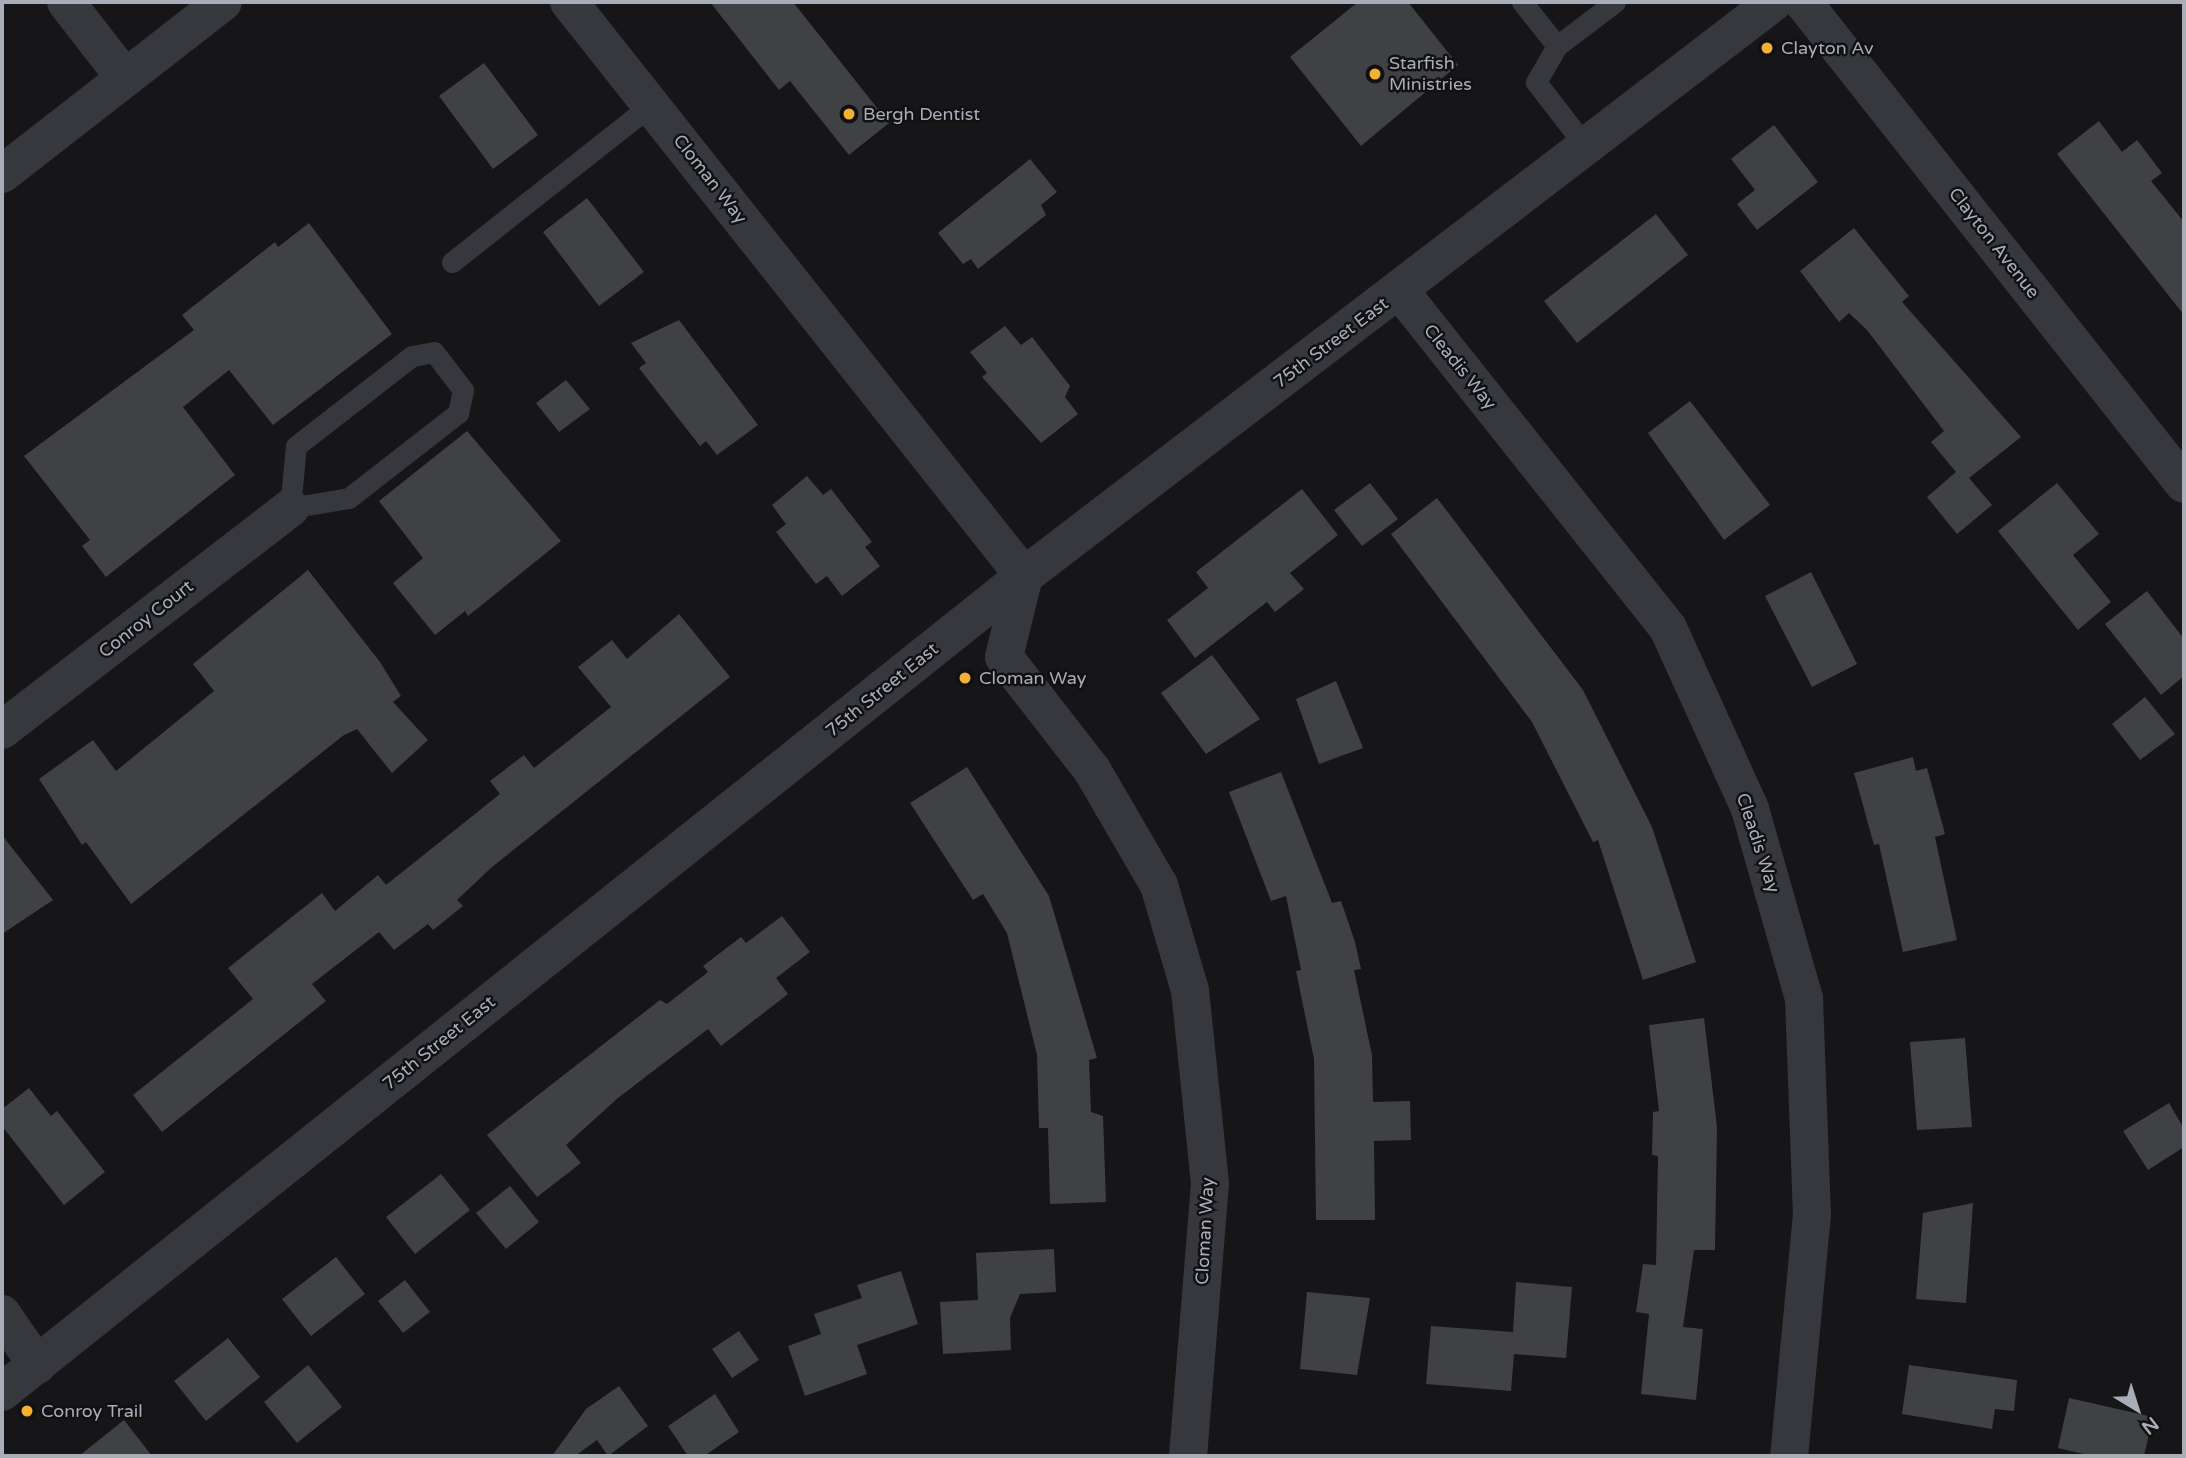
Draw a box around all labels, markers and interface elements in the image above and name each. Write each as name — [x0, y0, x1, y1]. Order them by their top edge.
place label: Clayton Av — [1781, 37, 1874, 59]
marker: Clayton Av — [1759, 40, 1775, 56]
place label: Starfish Ministries — [1389, 53, 1472, 96]
marker: Starfish Ministries — [1367, 66, 1383, 82]
place label: Bergh Dentist — [863, 103, 980, 125]
marker: Bergh Dentist — [841, 106, 857, 122]
street label: Cloman Way — [668, 130, 752, 228]
street label: Clayton Avenue — [1944, 183, 2044, 303]
street label: 75th Street East — [1269, 293, 1393, 393]
street label: Cleadis Way — [1419, 320, 1501, 414]
street label: Conroy Court — [95, 575, 197, 663]
street label: 75th Street East — [822, 638, 942, 742]
place label: Cloman Way — [979, 667, 1086, 689]
marker: Cloman Way — [957, 670, 973, 686]
street label: Cleadis Way — [1732, 790, 1784, 896]
street label: 75th Street East — [379, 991, 499, 1095]
street label: Cloman Way — [1191, 1177, 1219, 1285]
north arrow — [2102, 1374, 2172, 1444]
place label: Conroy Trail — [41, 1400, 143, 1422]
marker: Conroy Trail — [19, 1403, 35, 1419]
text: N — [2137, 1412, 2163, 1439]

